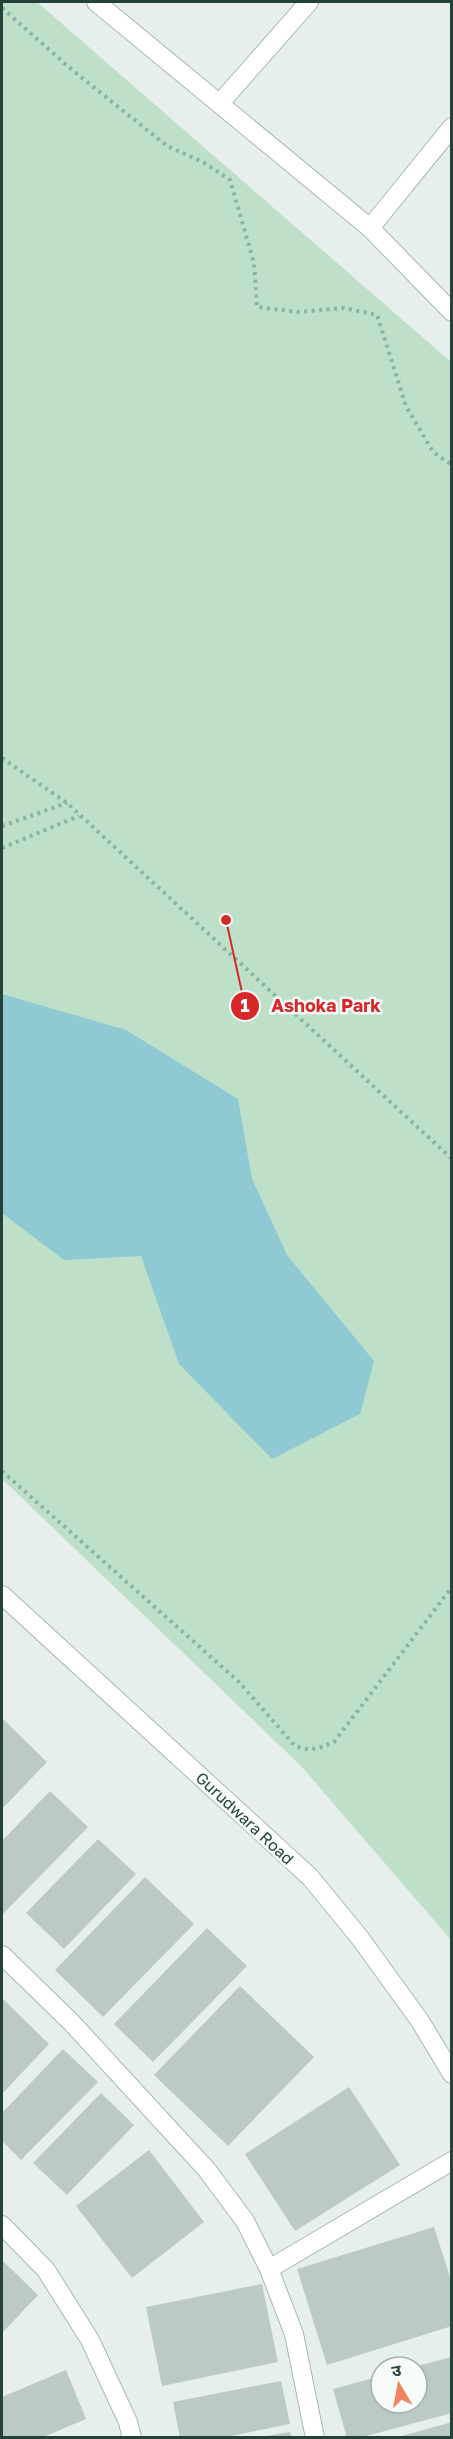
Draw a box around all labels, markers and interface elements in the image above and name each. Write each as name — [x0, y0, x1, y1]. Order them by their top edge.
callout: Ashoka Park — [230, 988, 393, 1024]
text: 1 — [240, 994, 250, 1016]
text: Ashoka Park — [271, 994, 381, 1016]
street label: Gurudwara Road — [192, 1767, 298, 1869]
north arrow — [369, 2355, 429, 2415]
text: उ — [390, 2359, 403, 2381]

